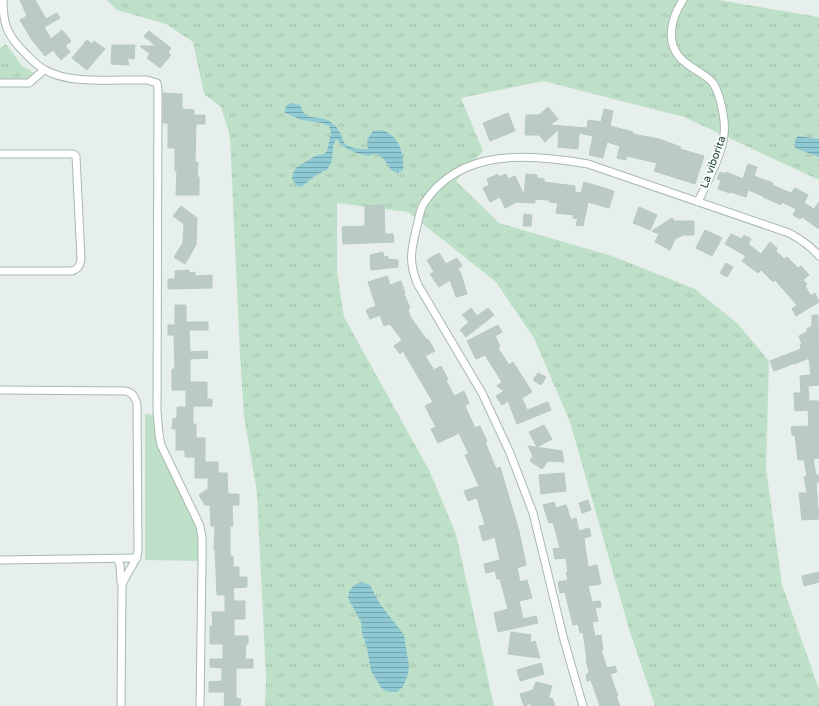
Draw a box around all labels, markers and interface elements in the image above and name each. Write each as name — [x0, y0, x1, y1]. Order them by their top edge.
street label: La viborita — [697, 134, 729, 190]

